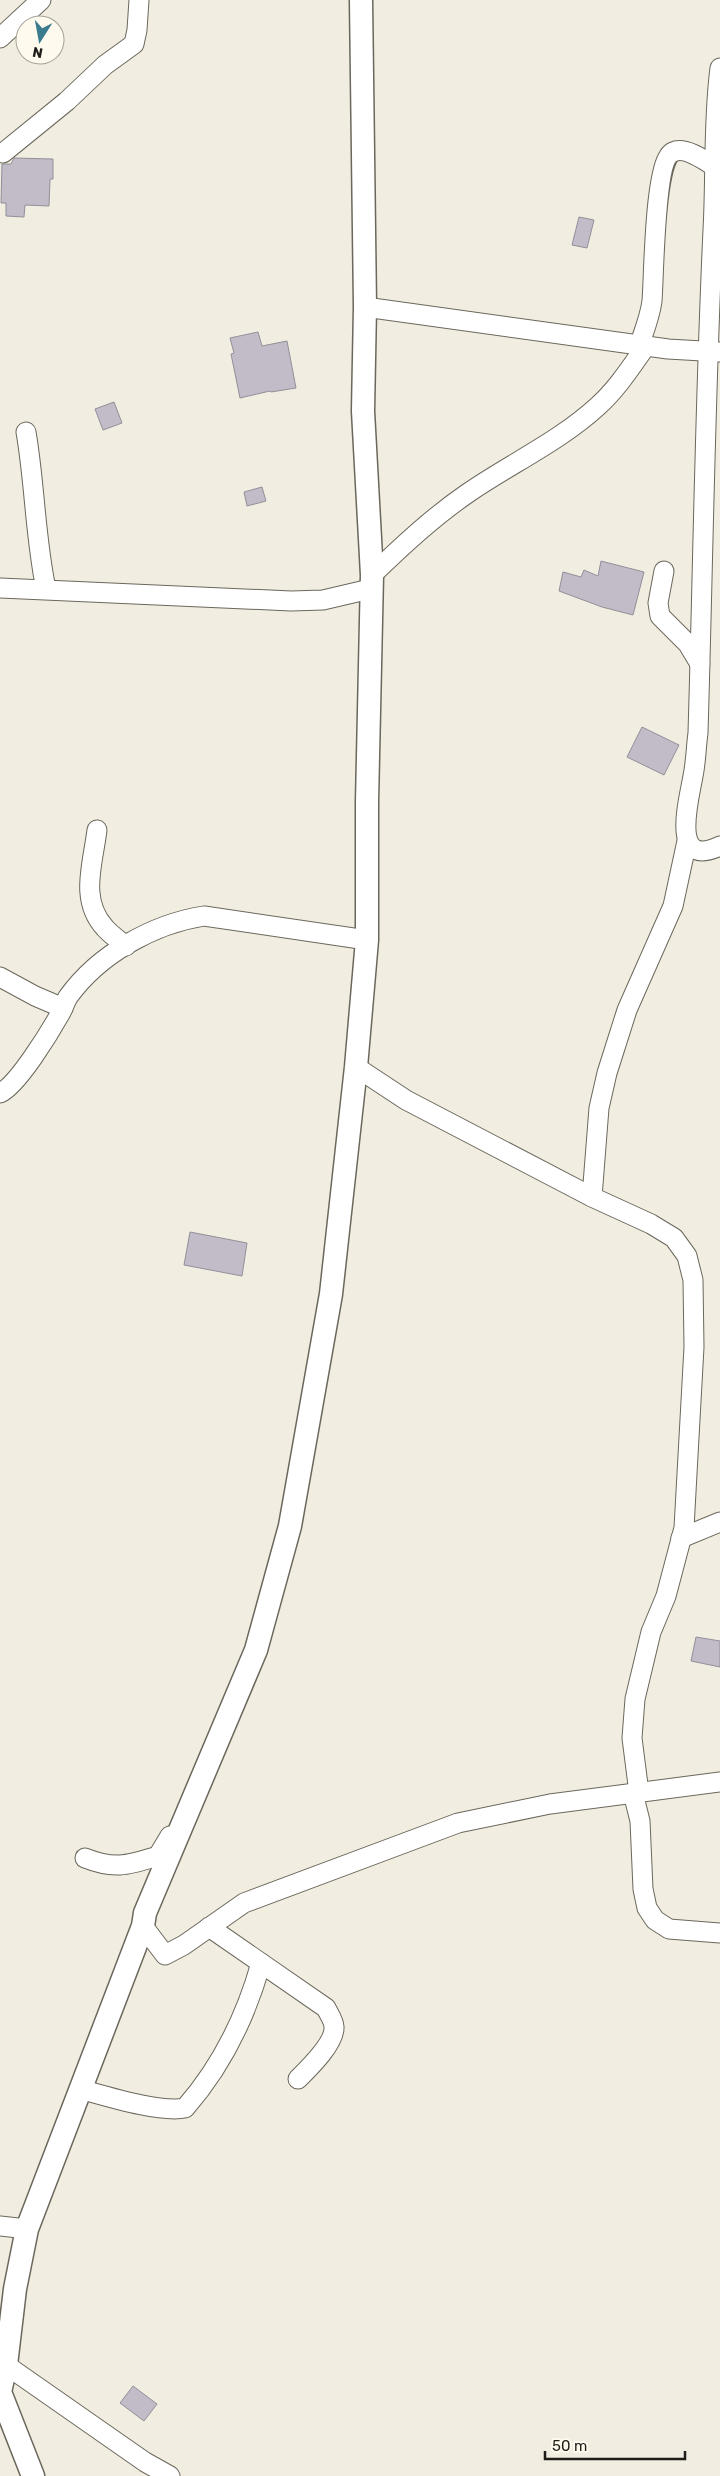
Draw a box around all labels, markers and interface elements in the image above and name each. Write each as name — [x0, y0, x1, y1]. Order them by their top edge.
north arrow — [15, 15, 65, 65]
text: N — [31, 43, 44, 62]
scale bar — [545, 2428, 685, 2460]
text: 50 m — [552, 2437, 587, 2455]

